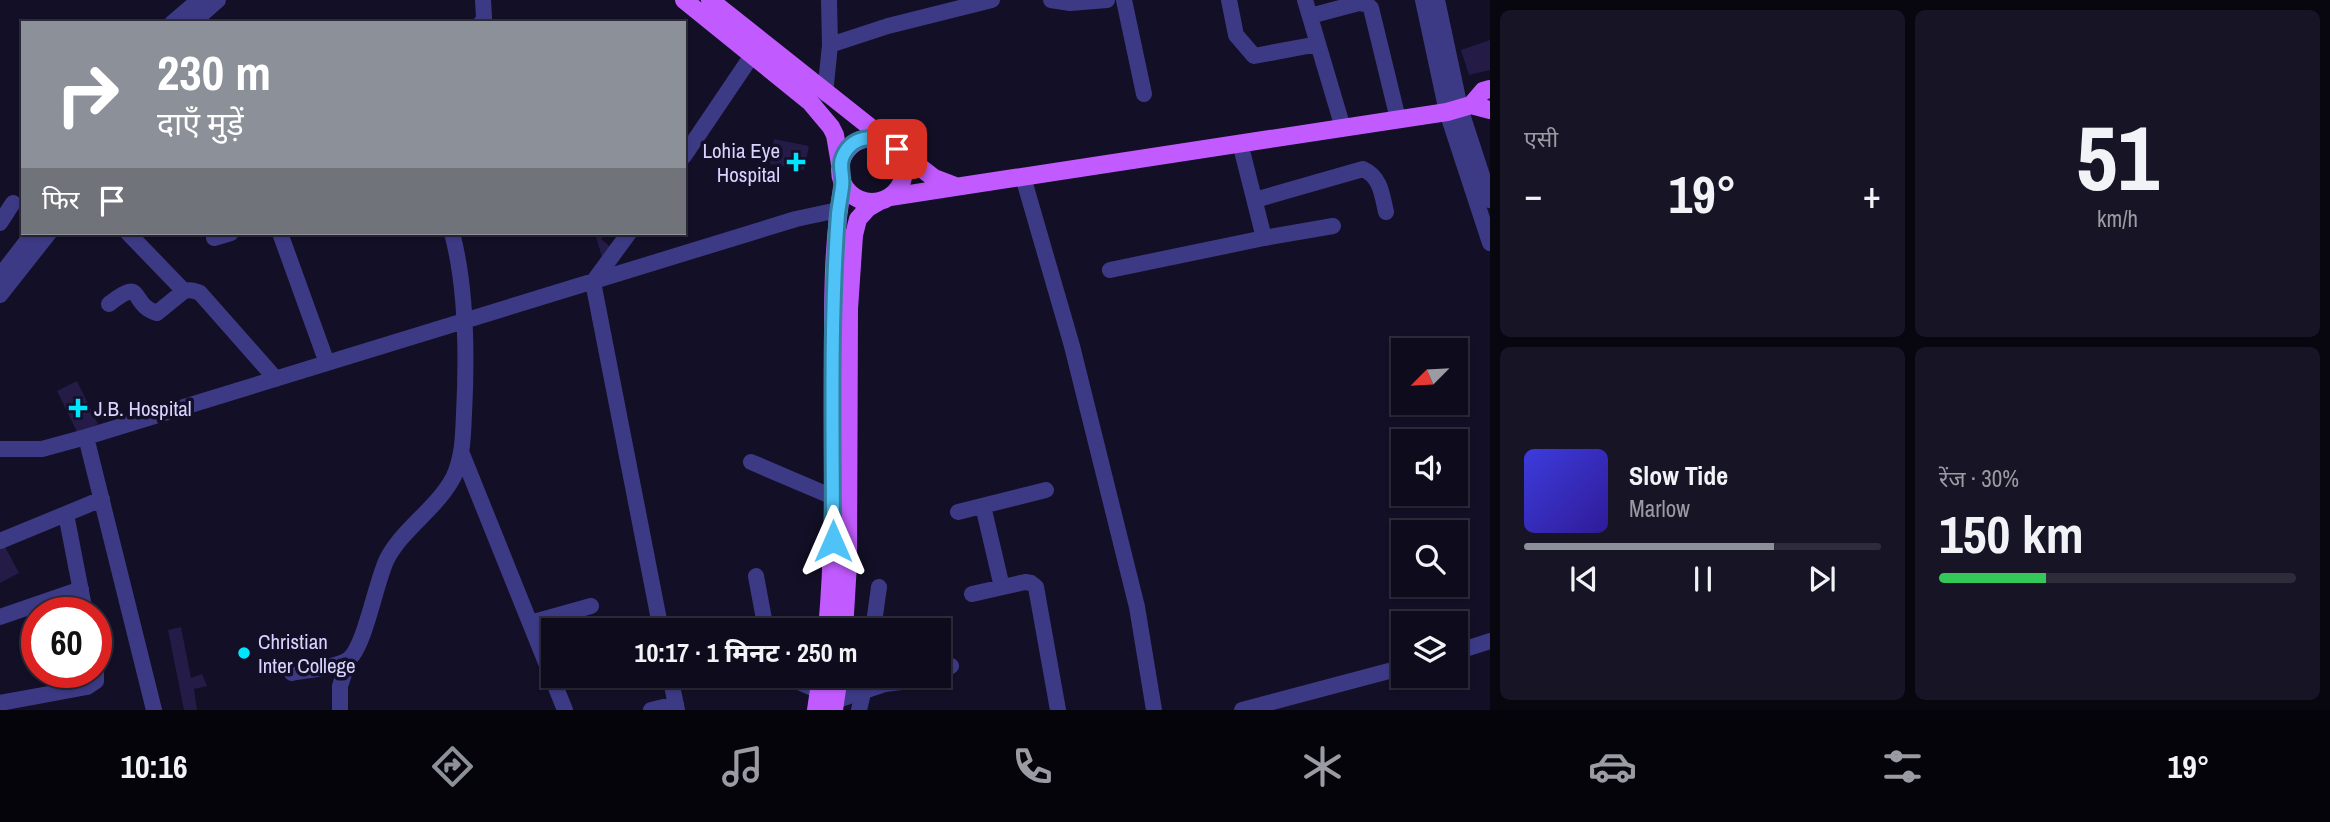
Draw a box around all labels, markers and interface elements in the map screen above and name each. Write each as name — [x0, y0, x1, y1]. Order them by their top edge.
text: 230 m — [157, 39, 271, 105]
icon: right — [42, 49, 133, 140]
text: 51 — [2076, 96, 2159, 218]
text: दाएँ मुड़ें — [157, 102, 244, 145]
pin — [867, 119, 927, 179]
text: एसी — [1524, 123, 1558, 154]
icon: arrive — [878, 130, 916, 168]
place label: Lohia Eye Hospital — [702, 136, 780, 189]
marker: Lohia Eye Hospital — [786, 152, 806, 172]
text: 19° — [1668, 159, 1737, 229]
text: − — [1524, 169, 1542, 220]
text: + — [1863, 169, 1881, 220]
text: फिर — [42, 182, 79, 217]
icon: arrive — [93, 182, 131, 220]
text: km/h — [2097, 203, 2138, 234]
north arrow — [1391, 338, 1468, 415]
map controls — [1391, 338, 1468, 688]
place label: J.B. Hospital — [94, 394, 192, 423]
marker: J.B. Hospital — [68, 398, 88, 418]
button: sound — [1391, 429, 1468, 506]
text: Slow Tide — [1629, 458, 1728, 493]
text: रेंज · 30% — [1939, 463, 2019, 494]
text: Marlow — [1629, 493, 1690, 524]
text: 150 km — [1939, 499, 2084, 569]
position arrow — [796, 504, 870, 578]
button: search — [1391, 520, 1468, 597]
icon: previous — [1565, 560, 1603, 598]
icon: pause — [1684, 560, 1722, 598]
icon: next — [1803, 560, 1841, 598]
speed limit sign: 60 — [21, 597, 112, 688]
button: layers — [1391, 611, 1468, 688]
place label: Christian Inter College — [258, 627, 356, 680]
text: 10:17 · 1 मिनट · 250 m — [635, 635, 857, 670]
marker: Christian Inter College — [236, 645, 252, 661]
icon: directions — [428, 742, 477, 791]
icon: music — [718, 742, 767, 791]
icon: phone — [1008, 742, 1057, 791]
icon: climate — [1298, 742, 1347, 791]
icon: car — [1588, 742, 1637, 791]
icon: filters — [1878, 742, 1927, 791]
text: 10:16 — [120, 745, 188, 788]
text: 19° — [2168, 745, 2210, 788]

